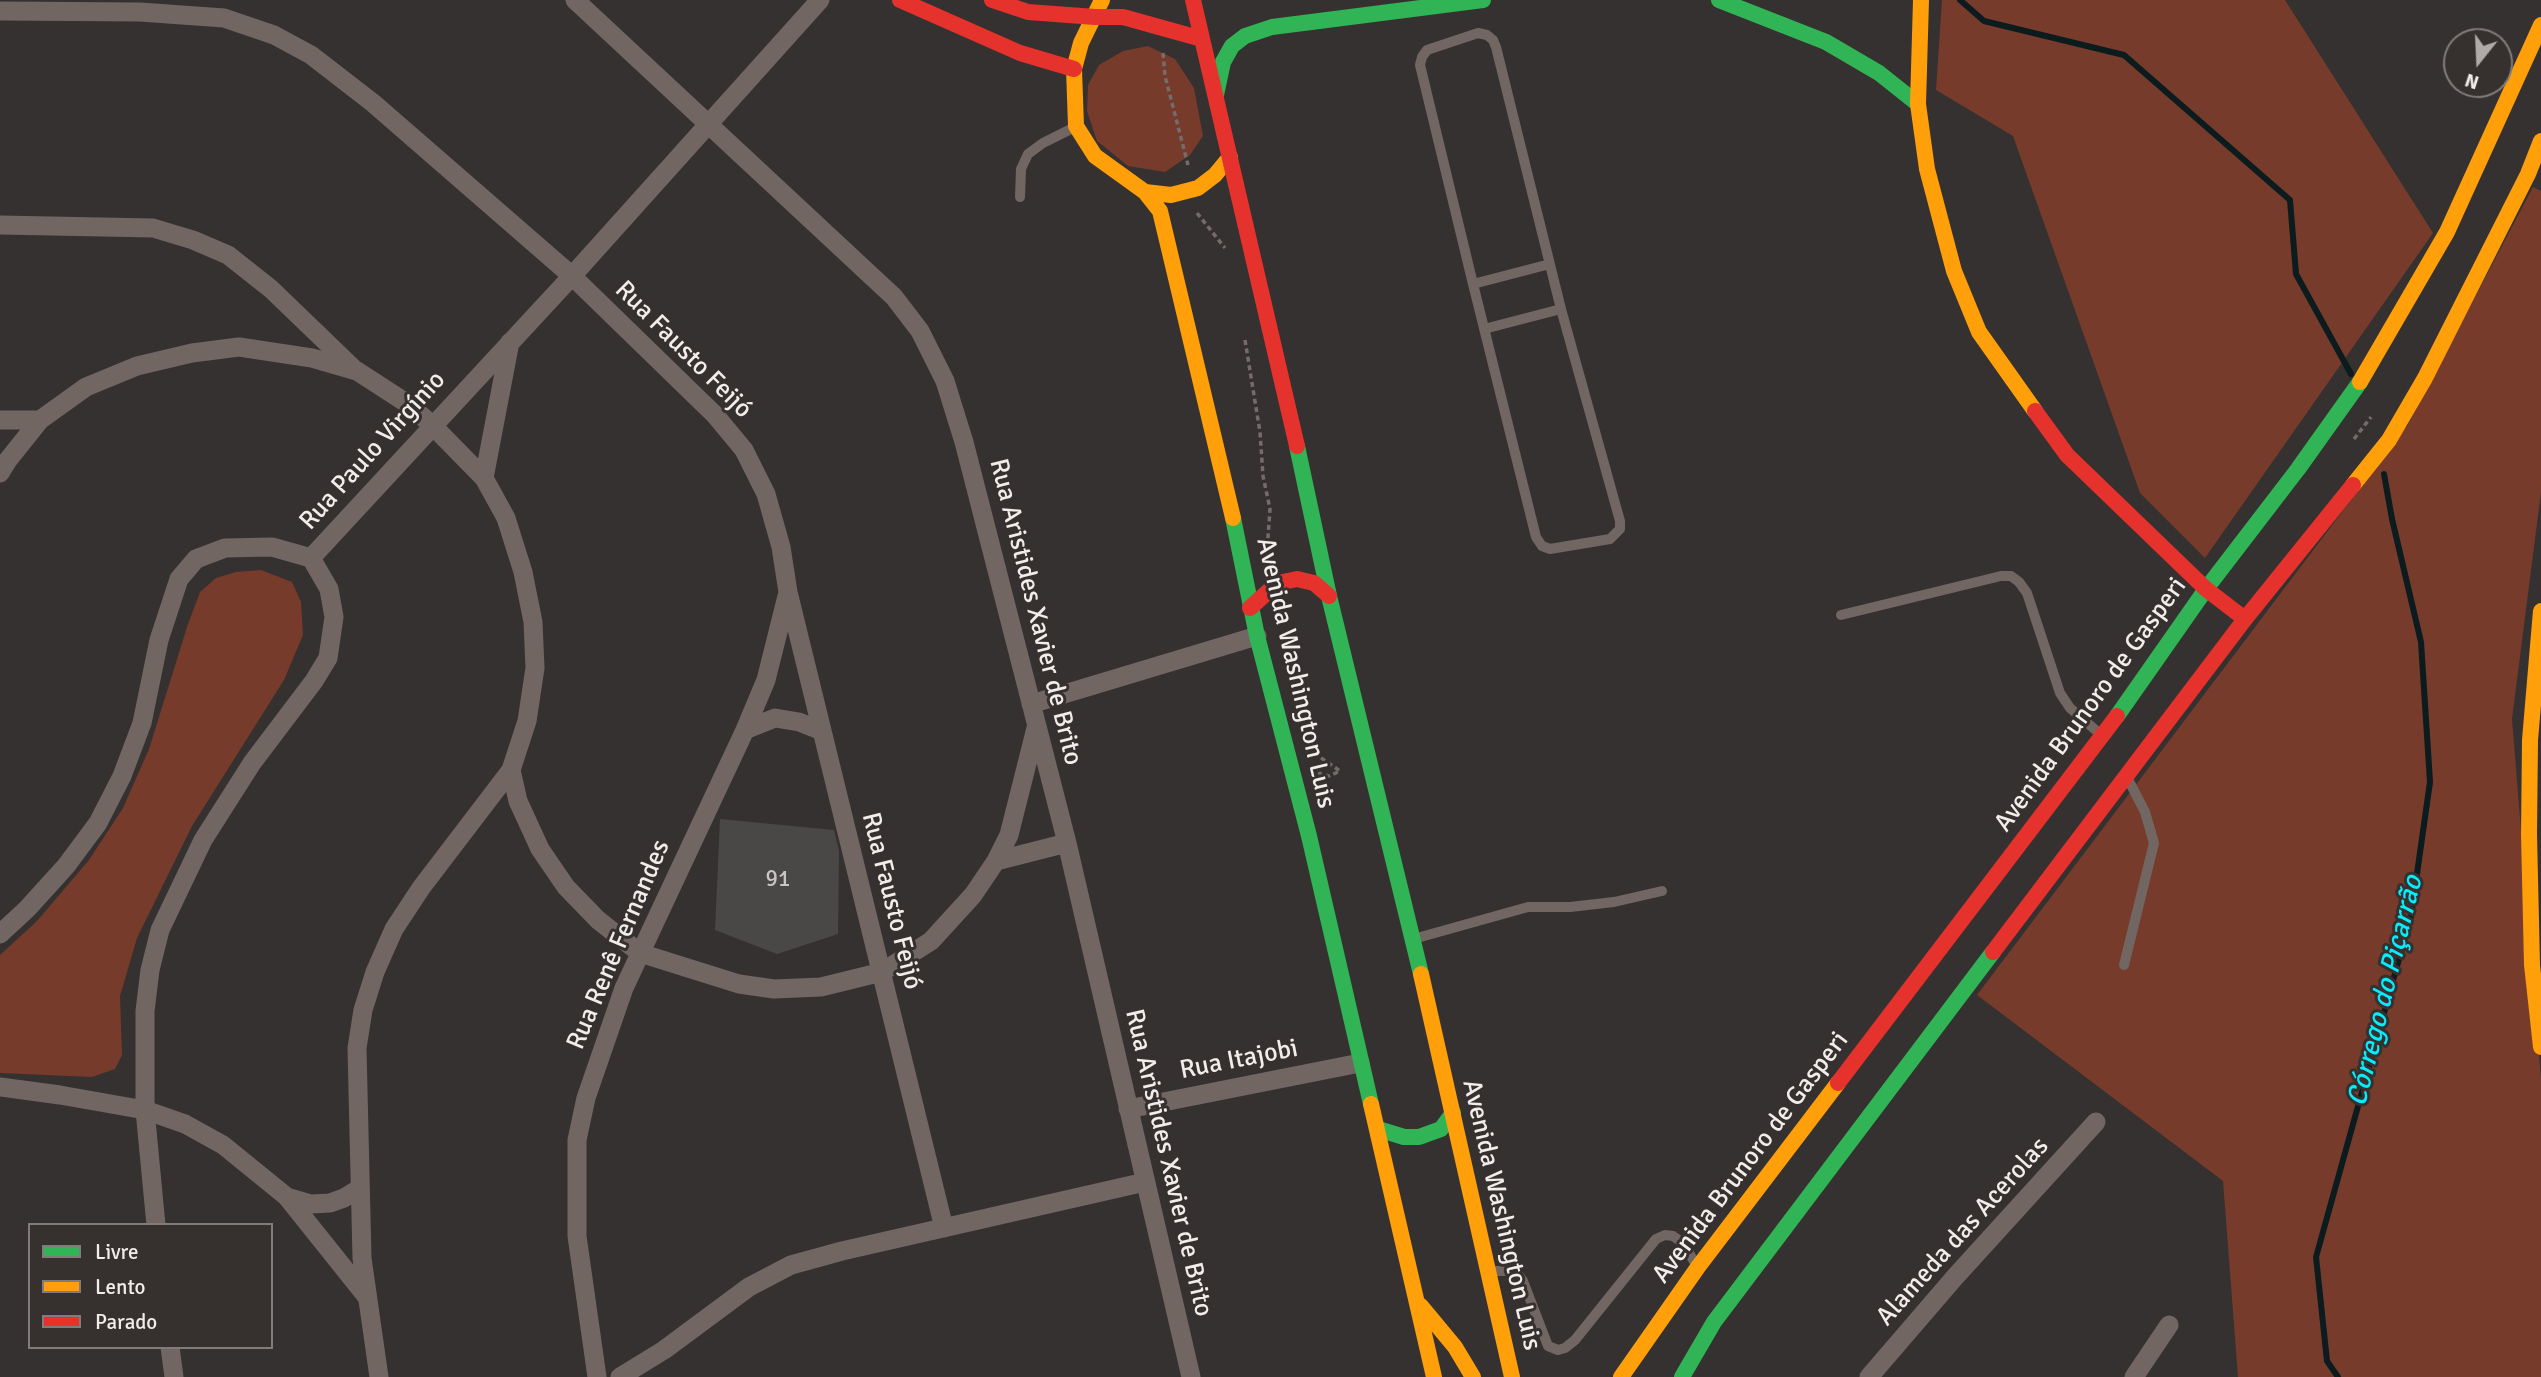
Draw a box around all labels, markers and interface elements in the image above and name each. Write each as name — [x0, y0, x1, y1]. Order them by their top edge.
north arrow — [2443, 28, 2513, 98]
text: N — [2462, 68, 2482, 95]
street label: Rua Fausto Feijó — [608, 275, 758, 425]
street label: Rua Paulo Virgínio — [293, 365, 453, 537]
street label: Rua Aristides Xavier de Brito — [982, 456, 1088, 768]
street label: Avenida Washington Luis — [1249, 535, 1341, 811]
street label: Avenida Brunoro de Gasperi — [1988, 572, 2194, 838]
street label: Rua Fausto Feijó — [854, 809, 928, 993]
street label: Rua Renê Fernandes — [561, 836, 677, 1054]
house number: 91 — [766, 866, 790, 894]
water label: Córrego do Piçarrão — [2341, 872, 2431, 1110]
street label: Rua Aristides Xavier de Brito — [1117, 1006, 1219, 1320]
street label: Avenida Brunoro de Gasperi — [1646, 1026, 1856, 1290]
street label: Rua Itajobi — [1177, 1033, 1301, 1087]
street label: Avenida Washington Luis — [1455, 1077, 1547, 1353]
street label: Alameda das Acerolas — [1870, 1131, 2056, 1333]
legend — [28, 1223, 273, 1349]
text: Livre — [95, 1239, 138, 1265]
text: Lento — [95, 1274, 145, 1300]
text: Parado — [95, 1309, 157, 1335]

